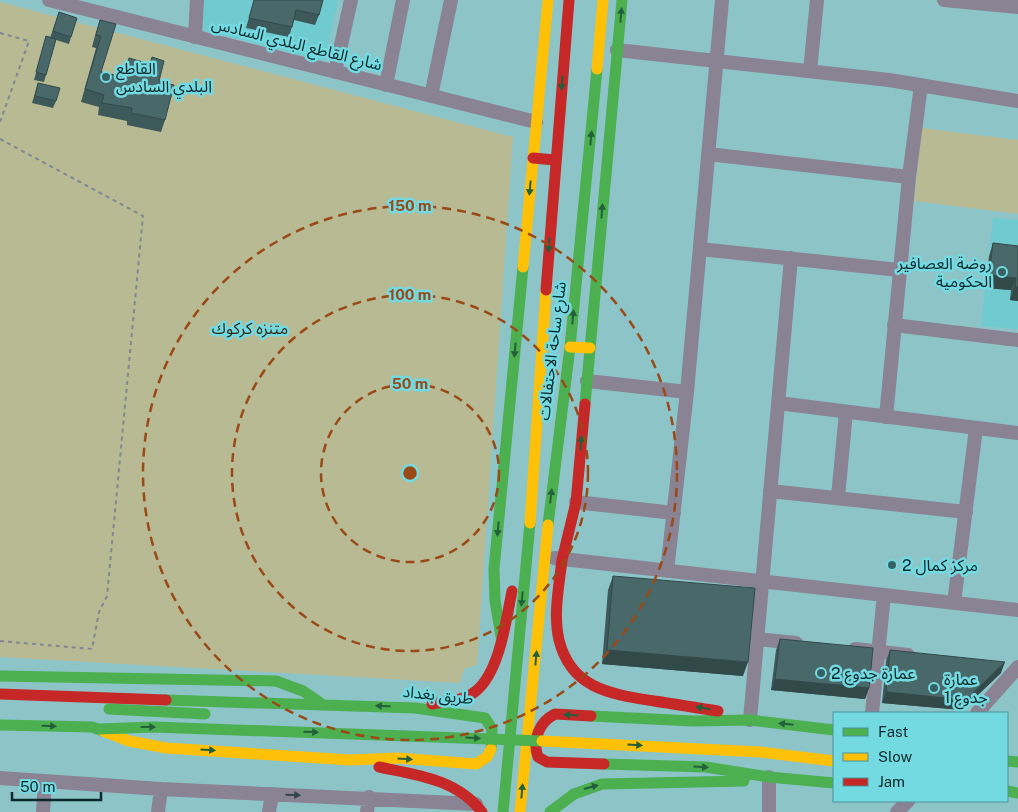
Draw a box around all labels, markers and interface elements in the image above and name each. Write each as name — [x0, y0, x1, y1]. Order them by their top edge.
one-way arrow — [617, 6, 625, 22]
street label: شارع القاطع البلدي السادس — [209, 14, 384, 77]
place label: القاطع البلدي السادس — [116, 59, 212, 98]
marker: القاطع البلدي السادس — [100, 71, 112, 83]
one-way arrow — [558, 76, 566, 92]
one-way arrow — [588, 130, 596, 146]
one-way arrow — [526, 180, 534, 196]
text: 150 m — [388, 197, 432, 214]
one-way arrow — [599, 203, 607, 219]
one-way arrow — [545, 238, 553, 254]
place label: روضة العصافير الحكومية — [896, 254, 992, 291]
marker: روضة العصافير الحكومية — [996, 266, 1008, 278]
street label: شارع ساحة الاحتفالات — [534, 281, 573, 422]
text: 100 m — [389, 286, 431, 303]
one-way arrow — [569, 309, 577, 325]
park label: متنزه كركوك — [212, 319, 288, 338]
one-way arrow — [511, 342, 519, 358]
text: 50 m — [392, 375, 428, 392]
one-way arrow — [577, 435, 585, 451]
centre of rings — [401, 464, 419, 482]
one-way arrow — [547, 488, 555, 504]
one-way arrow — [494, 521, 502, 537]
place label: مركز كمال 2 — [902, 556, 978, 576]
marker: مركز كمال 2 — [886, 559, 898, 571]
one-way arrow — [518, 592, 526, 608]
one-way arrow — [532, 649, 540, 665]
place label: عمارة جدوع 2 — [831, 664, 915, 686]
marker: عمارة جدوع 2 — [815, 667, 827, 679]
place label: عمارة جدوع 1 — [944, 670, 988, 710]
street label: طريق بغداد — [402, 682, 474, 709]
marker: عمارة جدوع 1 — [928, 682, 940, 694]
one-way arrow — [374, 702, 390, 710]
one-way arrow — [694, 704, 710, 712]
one-way arrow — [563, 710, 579, 718]
legend — [833, 712, 1008, 802]
one-way arrow — [778, 720, 794, 728]
one-way arrow — [41, 722, 57, 730]
one-way arrow — [140, 723, 156, 731]
text: Fast — [878, 723, 908, 740]
one-way arrow — [303, 728, 319, 736]
one-way arrow — [465, 735, 481, 743]
one-way arrow — [628, 741, 644, 749]
one-way arrow — [200, 747, 216, 755]
text: Slow — [878, 748, 913, 765]
one-way arrow — [397, 755, 413, 763]
one-way arrow — [693, 763, 709, 771]
scale bar — [12, 770, 101, 802]
text: Jam — [878, 773, 905, 790]
text: 50 m — [20, 778, 55, 795]
one-way arrow — [519, 782, 527, 798]
one-way arrow — [583, 782, 598, 790]
one-way arrow — [285, 791, 301, 799]

